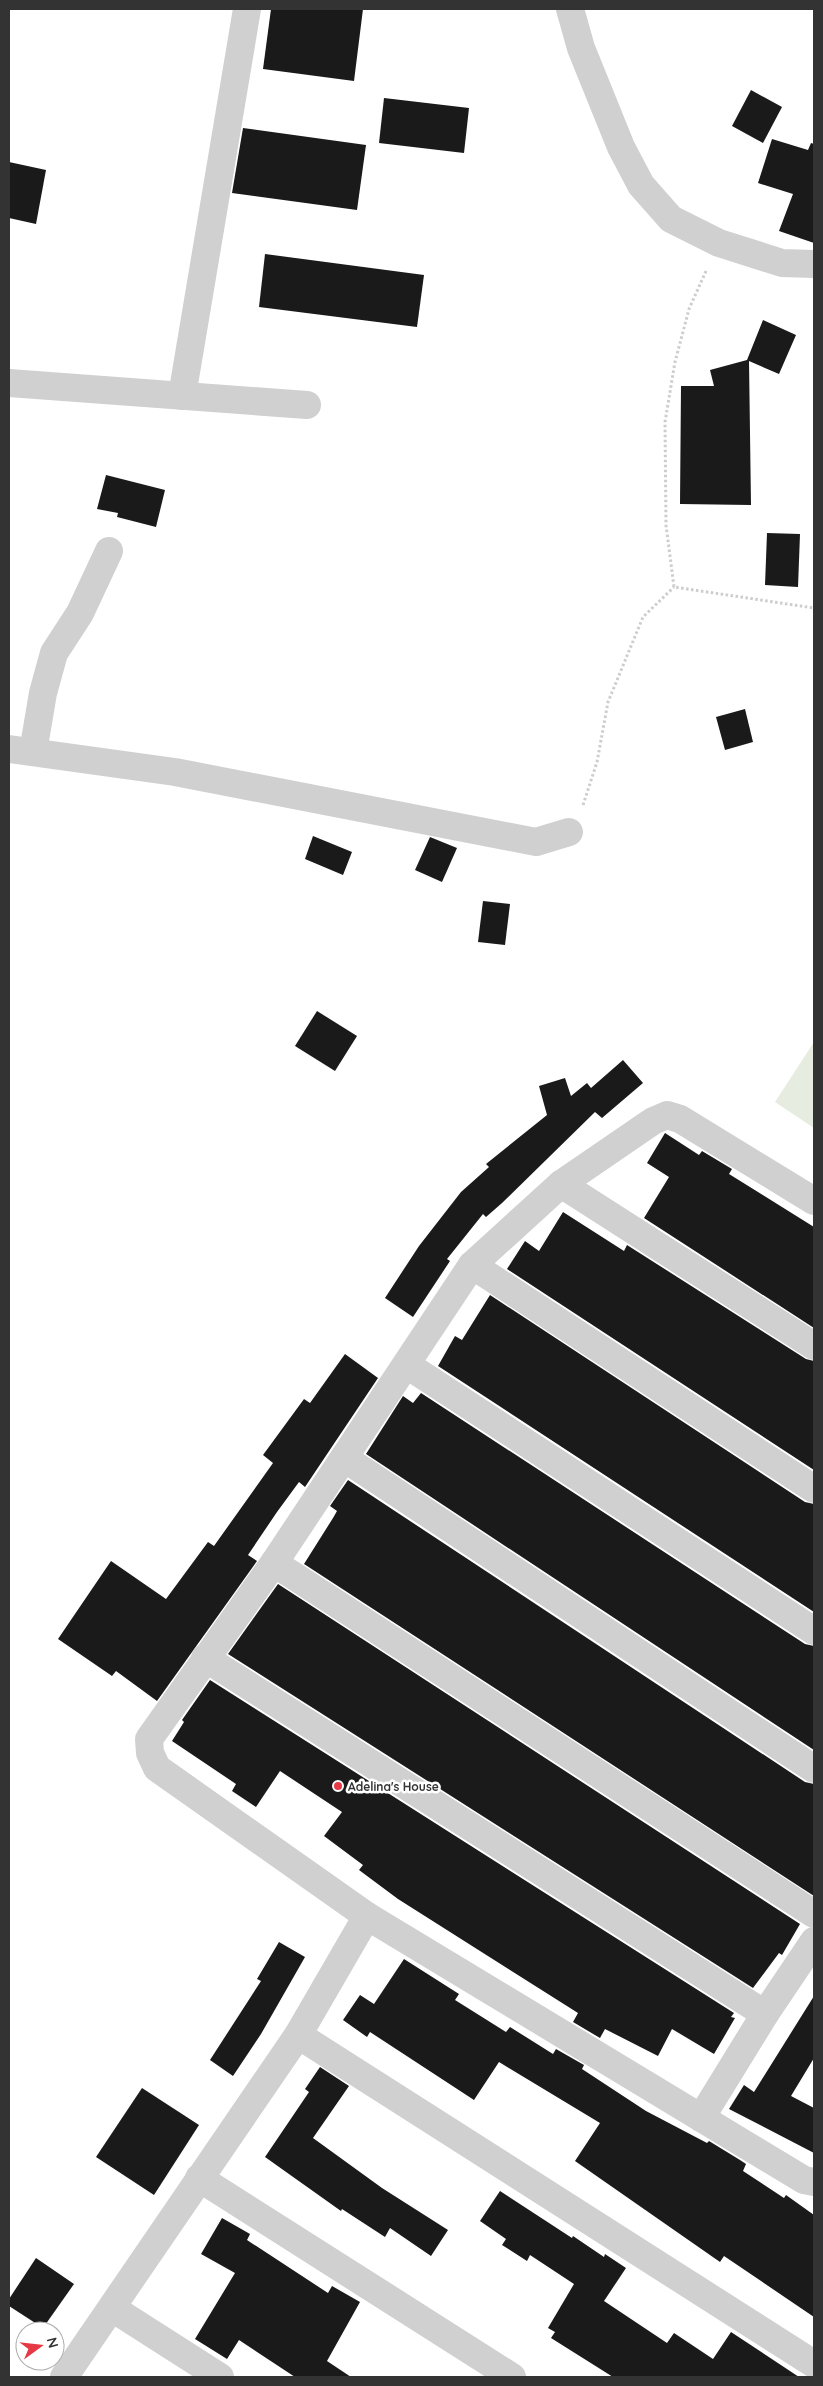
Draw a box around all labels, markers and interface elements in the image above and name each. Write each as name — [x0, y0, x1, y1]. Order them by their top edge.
place label: Adelina's House — [348, 1779, 439, 1794]
marker: Adelina's House — [332, 1780, 344, 1792]
north arrow — [15, 2321, 65, 2371]
text: N — [43, 2335, 63, 2350]

